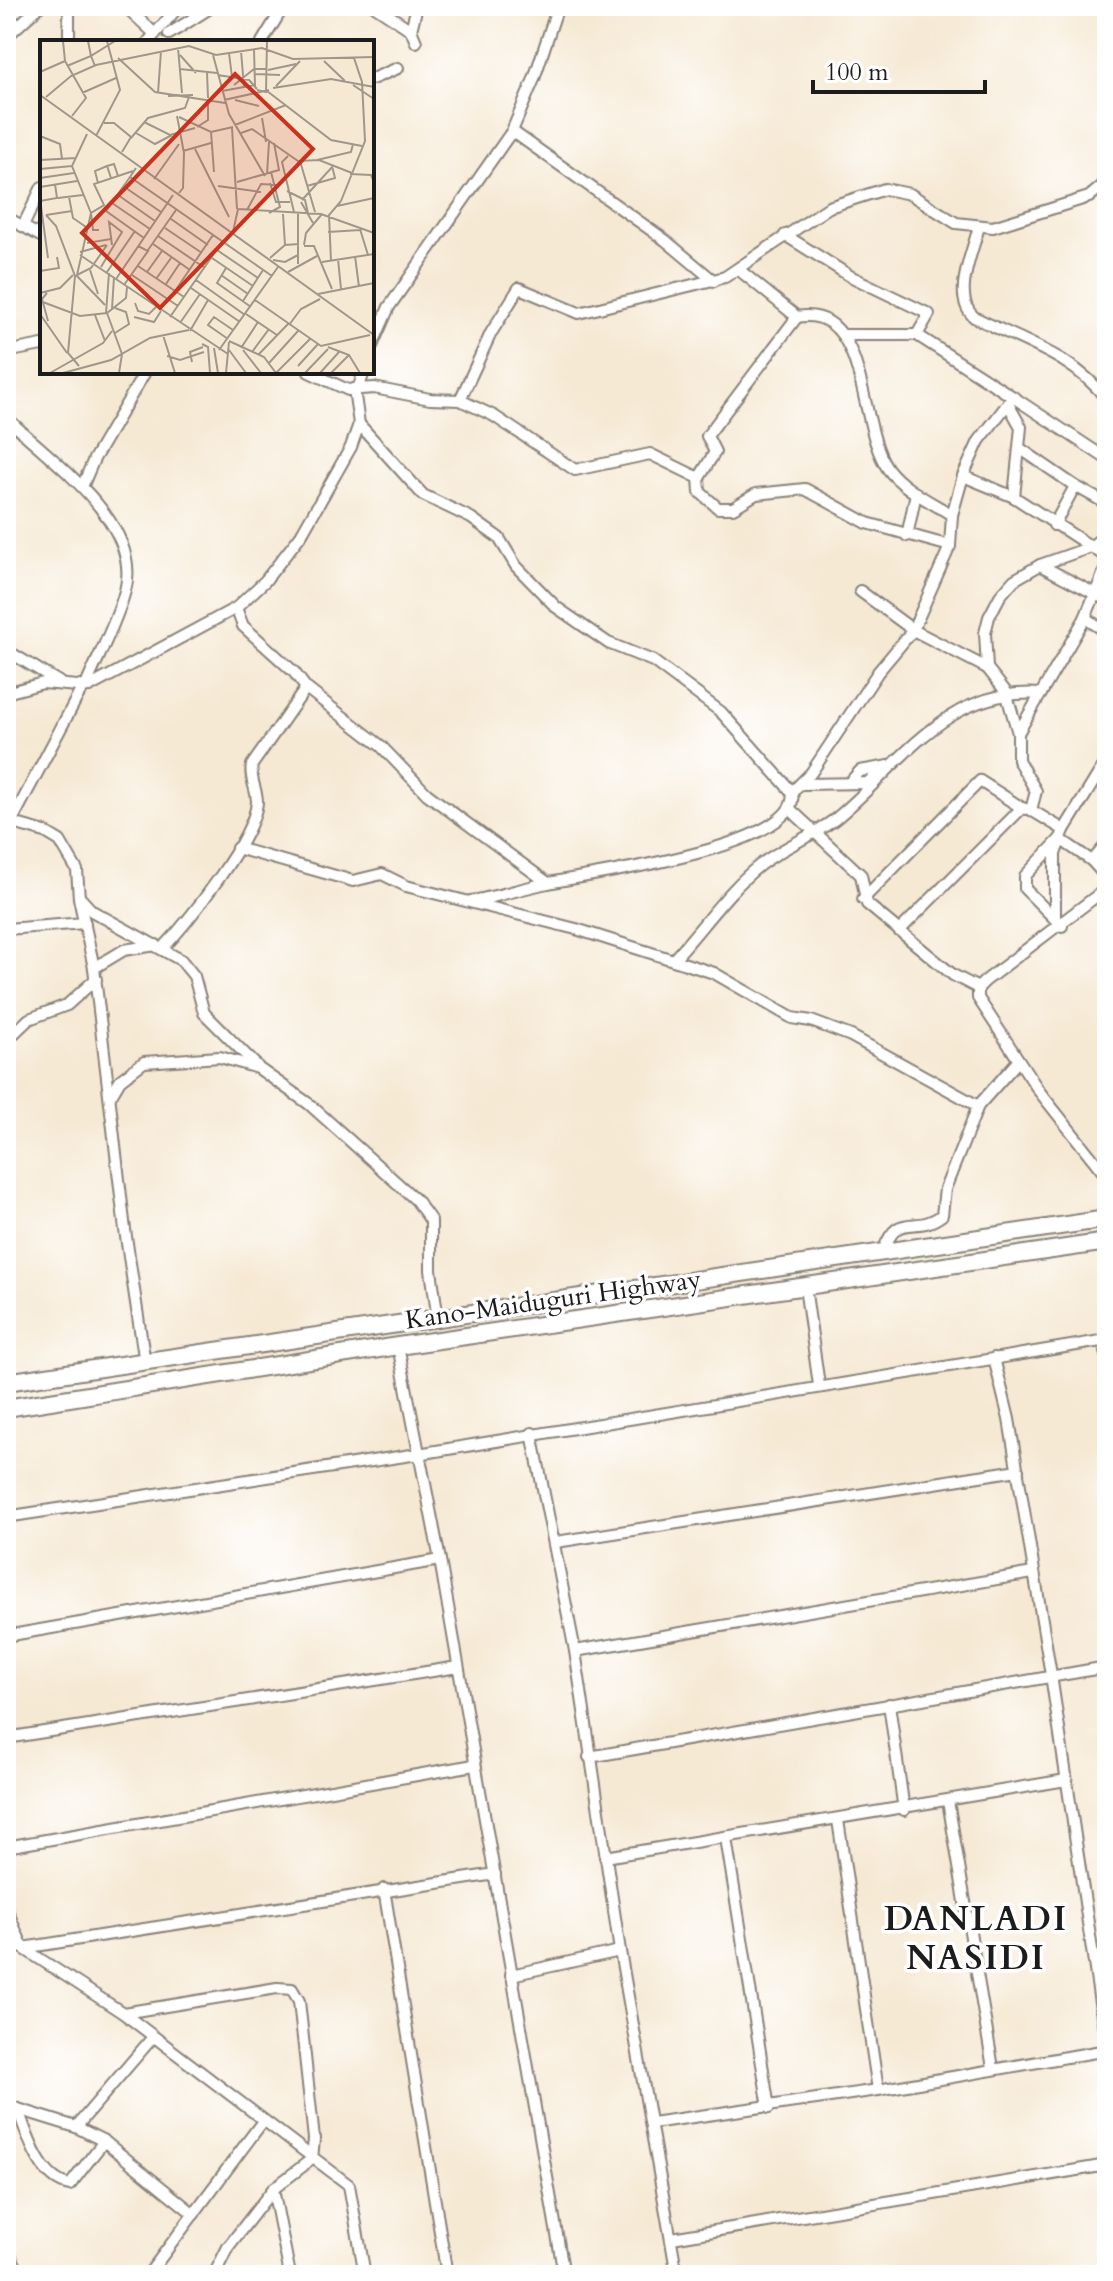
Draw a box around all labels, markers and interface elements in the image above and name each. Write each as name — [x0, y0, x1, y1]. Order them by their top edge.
inset map — [40, 40, 374, 374]
scale bar — [813, 44, 985, 94]
text: 100 m — [825, 56, 889, 89]
street label: Kano-Maiduguri Highway — [403, 1261, 704, 1338]
district label: DANLADI NASIDI — [884, 1896, 1068, 1981]

